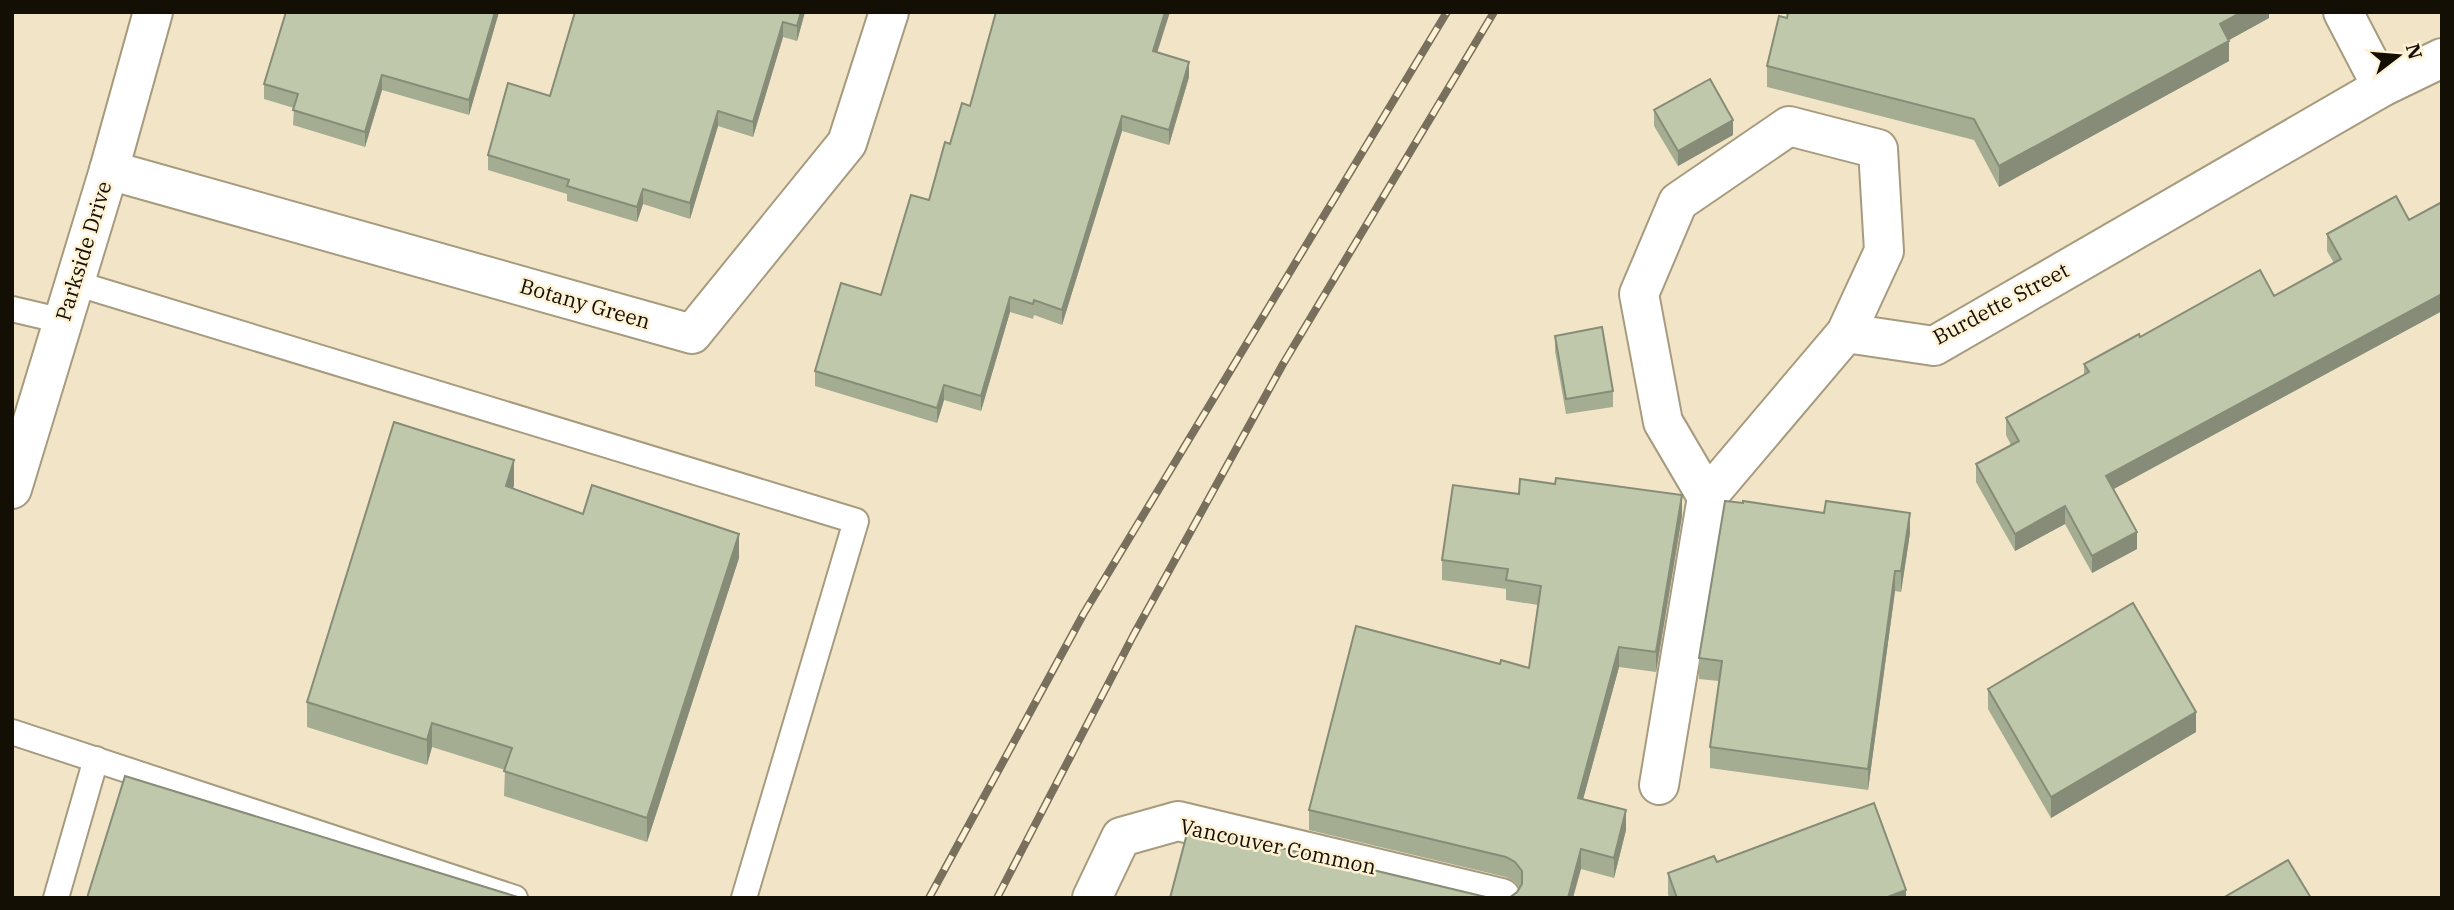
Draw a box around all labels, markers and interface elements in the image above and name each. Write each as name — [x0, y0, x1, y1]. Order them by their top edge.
north arrow — [2363, 21, 2433, 91]
text: N — [2401, 41, 2428, 62]
street label: Parkside Drive — [49, 177, 118, 324]
street label: Burdette Street — [1928, 256, 2073, 351]
street label: Botany Green — [517, 271, 654, 335]
street label: Vancouver Common — [1178, 812, 1379, 880]

